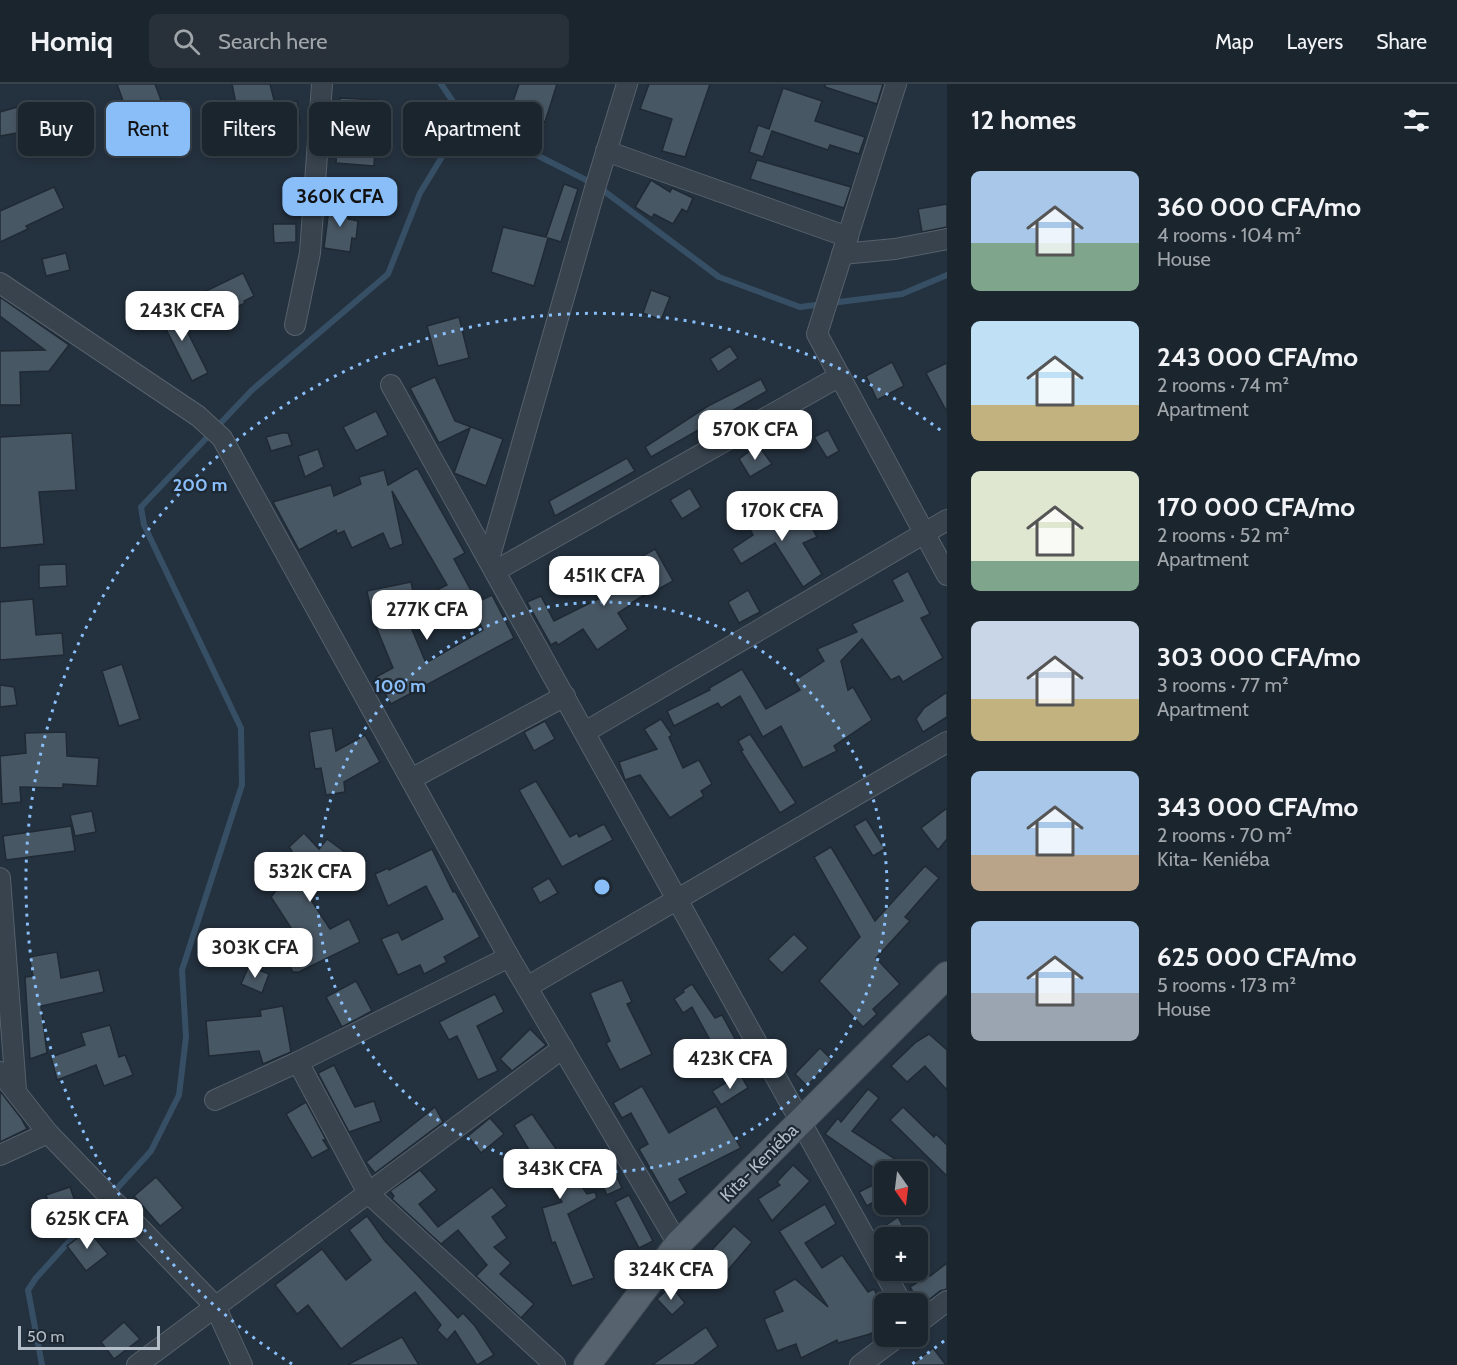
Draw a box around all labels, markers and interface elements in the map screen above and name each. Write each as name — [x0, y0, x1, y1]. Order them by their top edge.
search box — [149, 14, 569, 68]
text: Homiq — [30, 24, 113, 58]
icon: search — [170, 25, 203, 58]
text: Search here — [218, 28, 327, 55]
text: Map — [1215, 29, 1254, 54]
text: Layers — [1287, 29, 1343, 54]
text: Share — [1376, 29, 1427, 54]
chip: Buy — [18, 102, 94, 156]
chip: Rent — [106, 102, 190, 156]
chip: Filters — [202, 102, 297, 156]
chip: New — [309, 102, 391, 156]
chip: Apartment — [403, 102, 542, 156]
text: 12 homes — [971, 104, 1076, 136]
icon: filters — [1400, 104, 1433, 137]
pin: 360K CFA — [278, 177, 402, 228]
text: 360K CFA — [296, 184, 384, 208]
text: 360 000 CFA/mo — [1157, 191, 1361, 223]
icon: home — [1019, 195, 1091, 267]
text: 4 rooms · 104 m² — [1157, 223, 1301, 247]
text: House — [1157, 247, 1211, 271]
pin: 243K CFA — [120, 291, 244, 342]
text: 243K CFA — [140, 298, 224, 322]
text: 243 000 CFA/mo — [1157, 341, 1358, 373]
icon: home — [1019, 345, 1091, 417]
text: 2 rooms · 74 m² — [1157, 373, 1289, 397]
text: Apartment — [1157, 397, 1249, 421]
pin: 570K CFA — [693, 410, 817, 461]
text: 570K CFA — [712, 417, 798, 441]
text: 200 m — [173, 474, 227, 496]
pin: 170K CFA — [720, 491, 844, 542]
text: 170 000 CFA/mo — [1157, 491, 1355, 523]
icon: home — [1019, 495, 1091, 567]
text: 170K CFA — [741, 498, 823, 522]
text: 2 rooms · 52 m² — [1157, 523, 1290, 547]
text: Apartment — [1157, 547, 1249, 571]
pin: 451K CFA — [542, 556, 666, 607]
text: 451K CFA — [563, 563, 645, 587]
pin: 277K CFA — [365, 590, 489, 641]
text: 277K CFA — [386, 597, 468, 621]
text: 303 000 CFA/mo — [1157, 641, 1361, 673]
icon: home — [1019, 645, 1091, 717]
text: 3 rooms · 77 m² — [1157, 673, 1289, 697]
text: 100 m — [374, 675, 426, 697]
text: Apartment — [1157, 697, 1249, 721]
text: 343 000 CFA/mo — [1157, 791, 1358, 823]
icon: home — [1019, 795, 1091, 867]
text: 2 rooms · 70 m² — [1157, 823, 1292, 847]
text: Kita- Keniéba — [1157, 847, 1270, 871]
pin: 532K CFA — [248, 852, 372, 903]
text: 532K CFA — [268, 859, 352, 883]
centre of rings — [592, 877, 612, 897]
pin: 303K CFA — [193, 928, 317, 979]
text: 303K CFA — [212, 935, 298, 959]
text: 625 000 CFA/mo — [1157, 941, 1357, 973]
icon: home — [1019, 945, 1091, 1017]
text: 5 rooms · 173 m² — [1157, 973, 1296, 997]
text: House — [1157, 997, 1211, 1021]
pin: 423K CFA — [668, 1039, 792, 1090]
text: 423K CFA — [688, 1046, 772, 1070]
street label: Kita- Keniéba — [715, 1119, 803, 1207]
pin: 343K CFA — [498, 1149, 622, 1200]
text: 343K CFA — [517, 1156, 603, 1180]
north arrow — [874, 1161, 928, 1215]
map controls — [874, 1161, 928, 1347]
pin: 625K CFA — [25, 1199, 149, 1250]
text: 625K CFA — [45, 1206, 129, 1230]
button: + — [874, 1227, 928, 1281]
pin: 324K CFA — [609, 1250, 733, 1301]
text: 324K CFA — [629, 1257, 713, 1281]
button: − — [874, 1293, 928, 1347]
scale bar — [18, 1323, 160, 1350]
text: 50 m — [27, 1327, 64, 1346]

